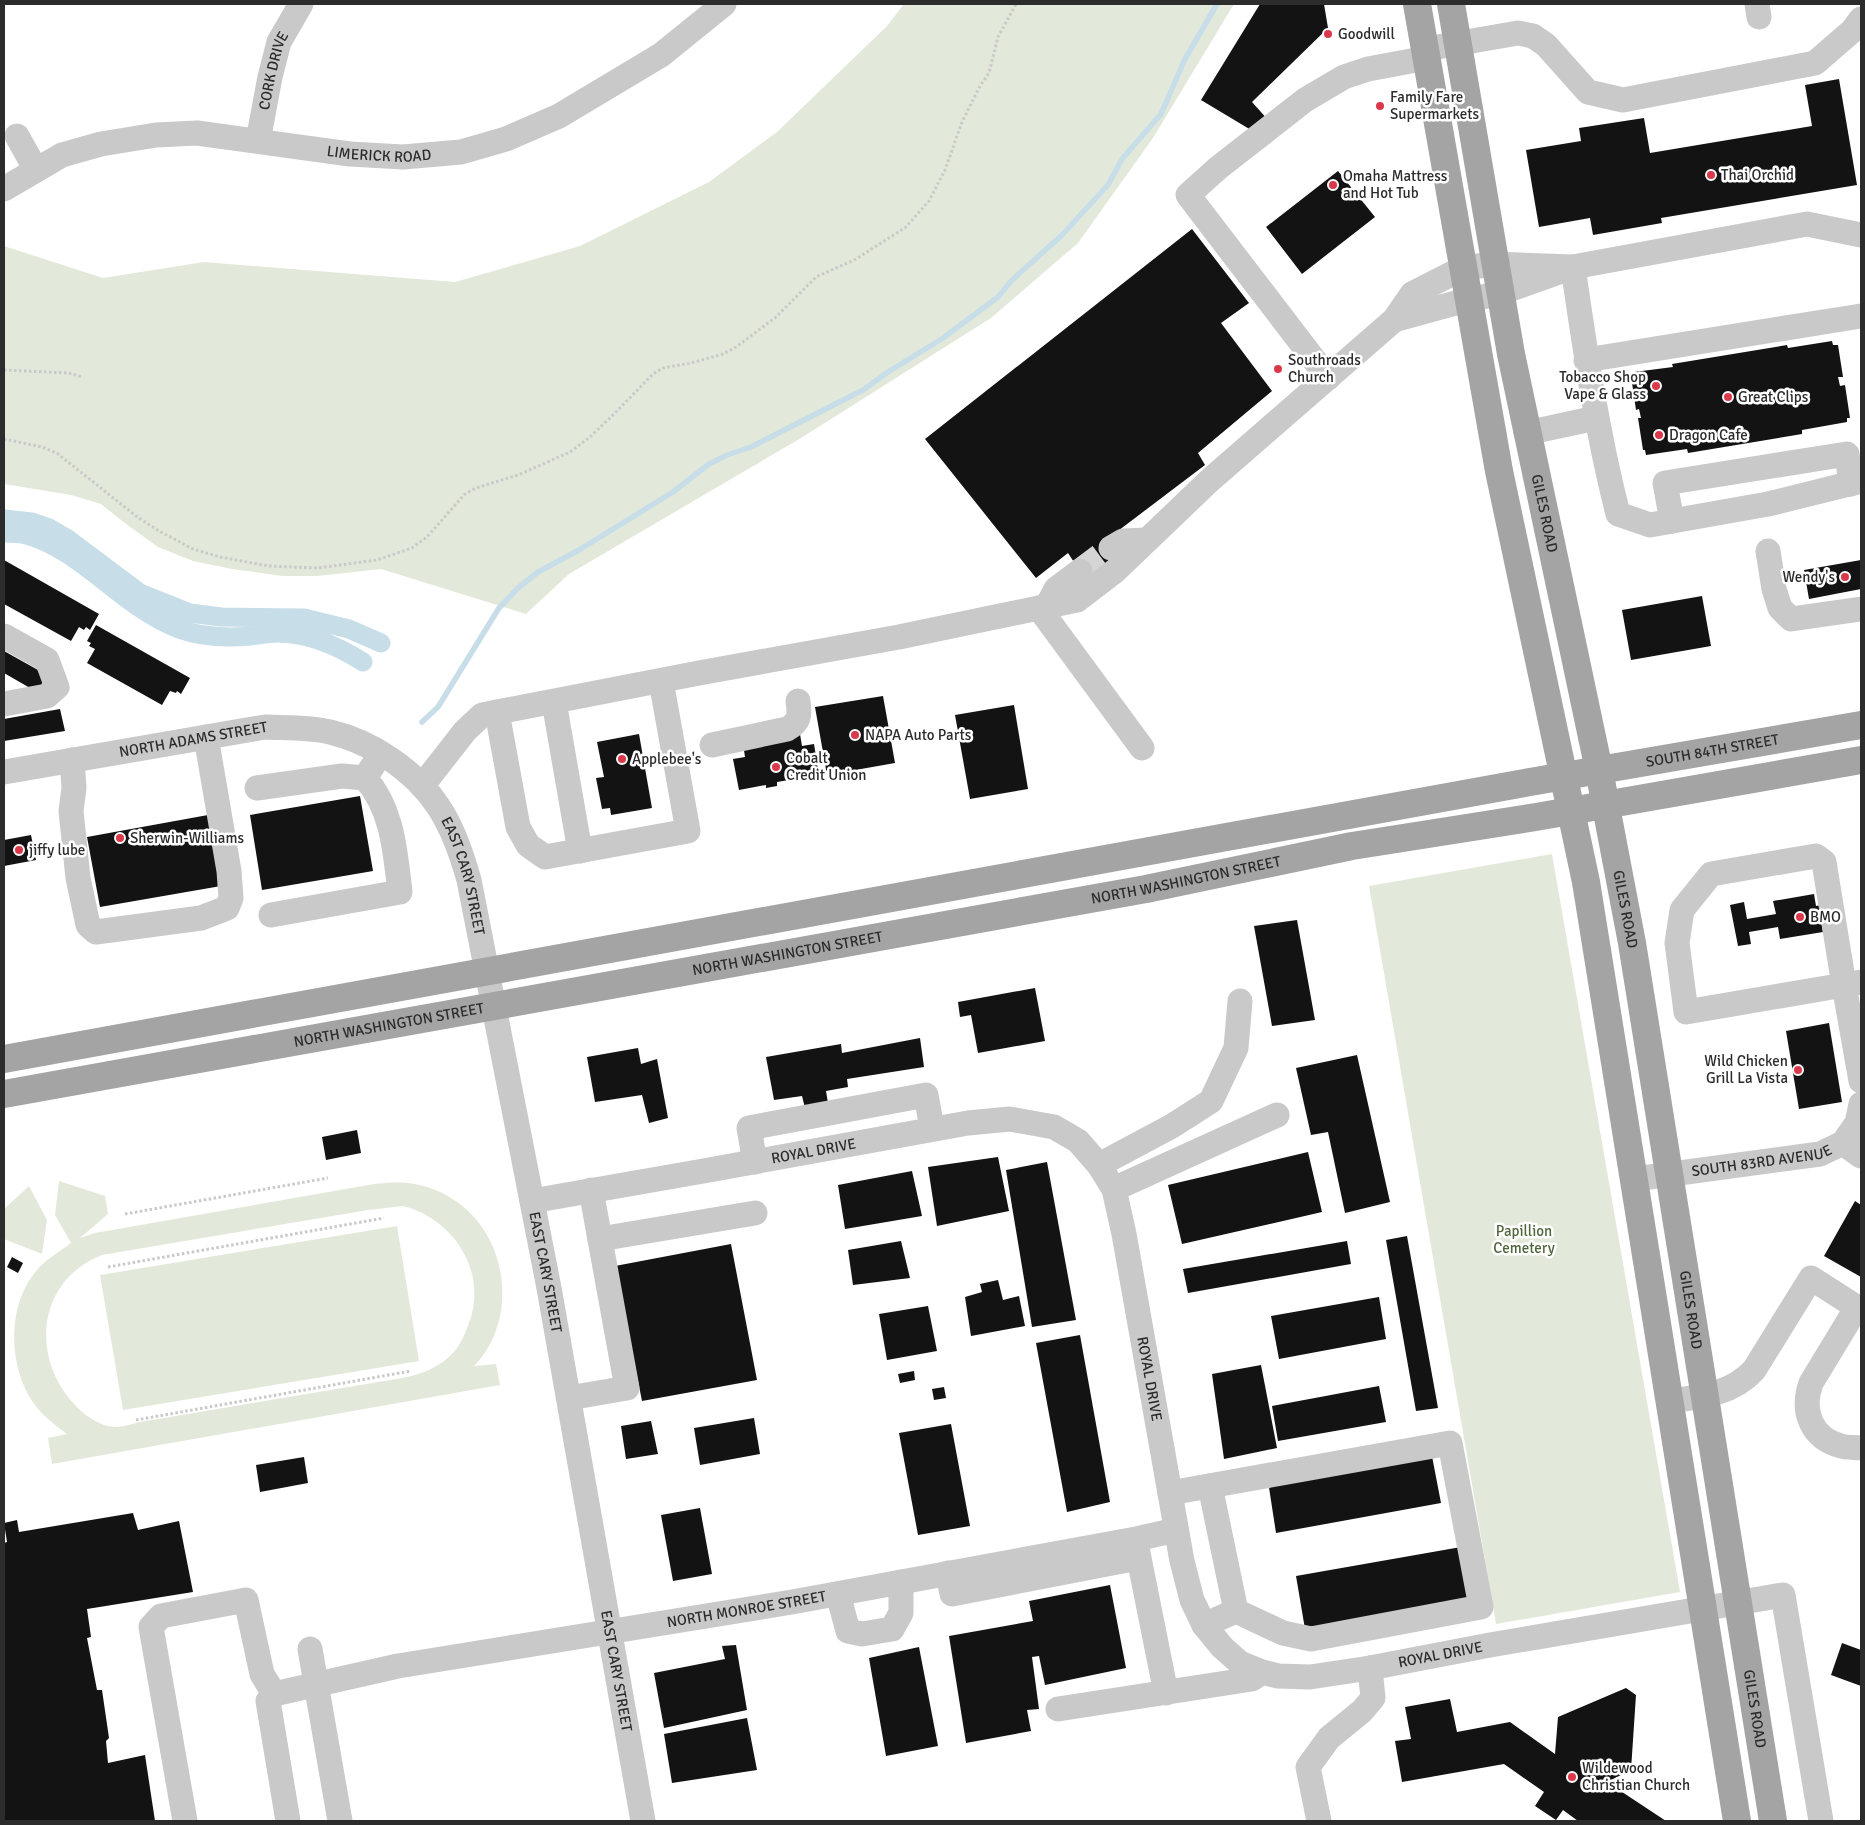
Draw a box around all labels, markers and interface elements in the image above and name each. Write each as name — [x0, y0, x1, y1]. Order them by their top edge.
place label: Goodwill — [1338, 25, 1395, 43]
street label: CORK DRIVE — [255, 28, 292, 111]
marker: Goodwill — [1322, 28, 1334, 40]
place label: Family Fare Supermarkets — [1390, 88, 1480, 123]
marker: Family Fare Supermarkets — [1374, 100, 1386, 112]
street label: LIMERICK ROAD — [326, 142, 432, 166]
place label: Thai Orchid — [1721, 166, 1794, 184]
place label: Omaha Mattress and Hot Tub — [1343, 167, 1448, 202]
marker: Thai Orchid — [1705, 169, 1717, 181]
marker: Omaha Mattress and Hot Tub — [1327, 179, 1339, 191]
place label: Southroads Church — [1288, 351, 1361, 386]
marker: Southroads Church — [1272, 363, 1284, 375]
place label: Tobacco Shop Vape & Glass — [1559, 368, 1646, 403]
marker: Tobacco Shop Vape & Glass — [1650, 380, 1662, 392]
place label: Great Clips — [1738, 388, 1809, 406]
marker: Great Clips — [1722, 391, 1734, 403]
place label: Dragon Cafe — [1669, 426, 1748, 444]
marker: Dragon Cafe — [1653, 429, 1665, 441]
street label: GILES ROAD — [1528, 473, 1562, 554]
place label: Wendy's — [1783, 568, 1835, 586]
marker: Wendy's — [1839, 571, 1851, 583]
street label: NORTH ADAMS STREET — [118, 718, 269, 761]
place label: NAPA Auto Parts — [865, 726, 972, 744]
marker: NAPA Auto Parts — [849, 729, 861, 741]
street label: SOUTH 84TH STREET — [1644, 730, 1781, 771]
place label: Cobalt Credit Union — [786, 749, 867, 784]
place label: Applebee's — [632, 750, 702, 768]
marker: Applebee's — [616, 753, 628, 765]
marker: Cobalt Credit Union — [770, 761, 782, 773]
street label: EAST CARY STREET — [437, 813, 489, 937]
place label: Sherwin-Williams — [130, 829, 244, 847]
marker: Sherwin-Williams — [114, 832, 126, 844]
place label: jiffy lube — [29, 841, 85, 859]
marker: jiffy lube — [13, 844, 25, 856]
street label: NORTH WASHINGTON STREET — [1089, 852, 1283, 908]
street label: GILES ROAD — [1609, 869, 1642, 950]
place label: BMO — [1810, 908, 1841, 926]
marker: BMO — [1794, 911, 1806, 923]
street label: NORTH WASHINGTON STREET — [691, 927, 885, 979]
street label: NORTH WASHINGTON STREET — [292, 999, 486, 1051]
place label: Wild Chicken Grill La Vista — [1704, 1052, 1788, 1087]
marker: Wild Chicken Grill La Vista — [1792, 1064, 1804, 1076]
street label: ROYAL DRIVE — [770, 1135, 857, 1168]
street label: SOUTH 83RD AVENUE — [1690, 1141, 1835, 1180]
street label: EAST CARY STREET — [525, 1210, 566, 1335]
park label: Papillion Cemetery — [1493, 1222, 1555, 1257]
street label: GILES ROAD — [1676, 1269, 1706, 1350]
street label: ROYAL DRIVE — [1133, 1335, 1166, 1423]
street label: NORTH MONROE STREET — [665, 1587, 828, 1631]
street label: EAST CARY STREET — [597, 1609, 636, 1733]
street label: ROYAL DRIVE — [1397, 1638, 1484, 1671]
street label: GILES ROAD — [1740, 1668, 1770, 1749]
place label: Wildewood Christian Church — [1582, 1759, 1690, 1794]
marker: Wildewood Christian Church — [1566, 1771, 1578, 1783]

